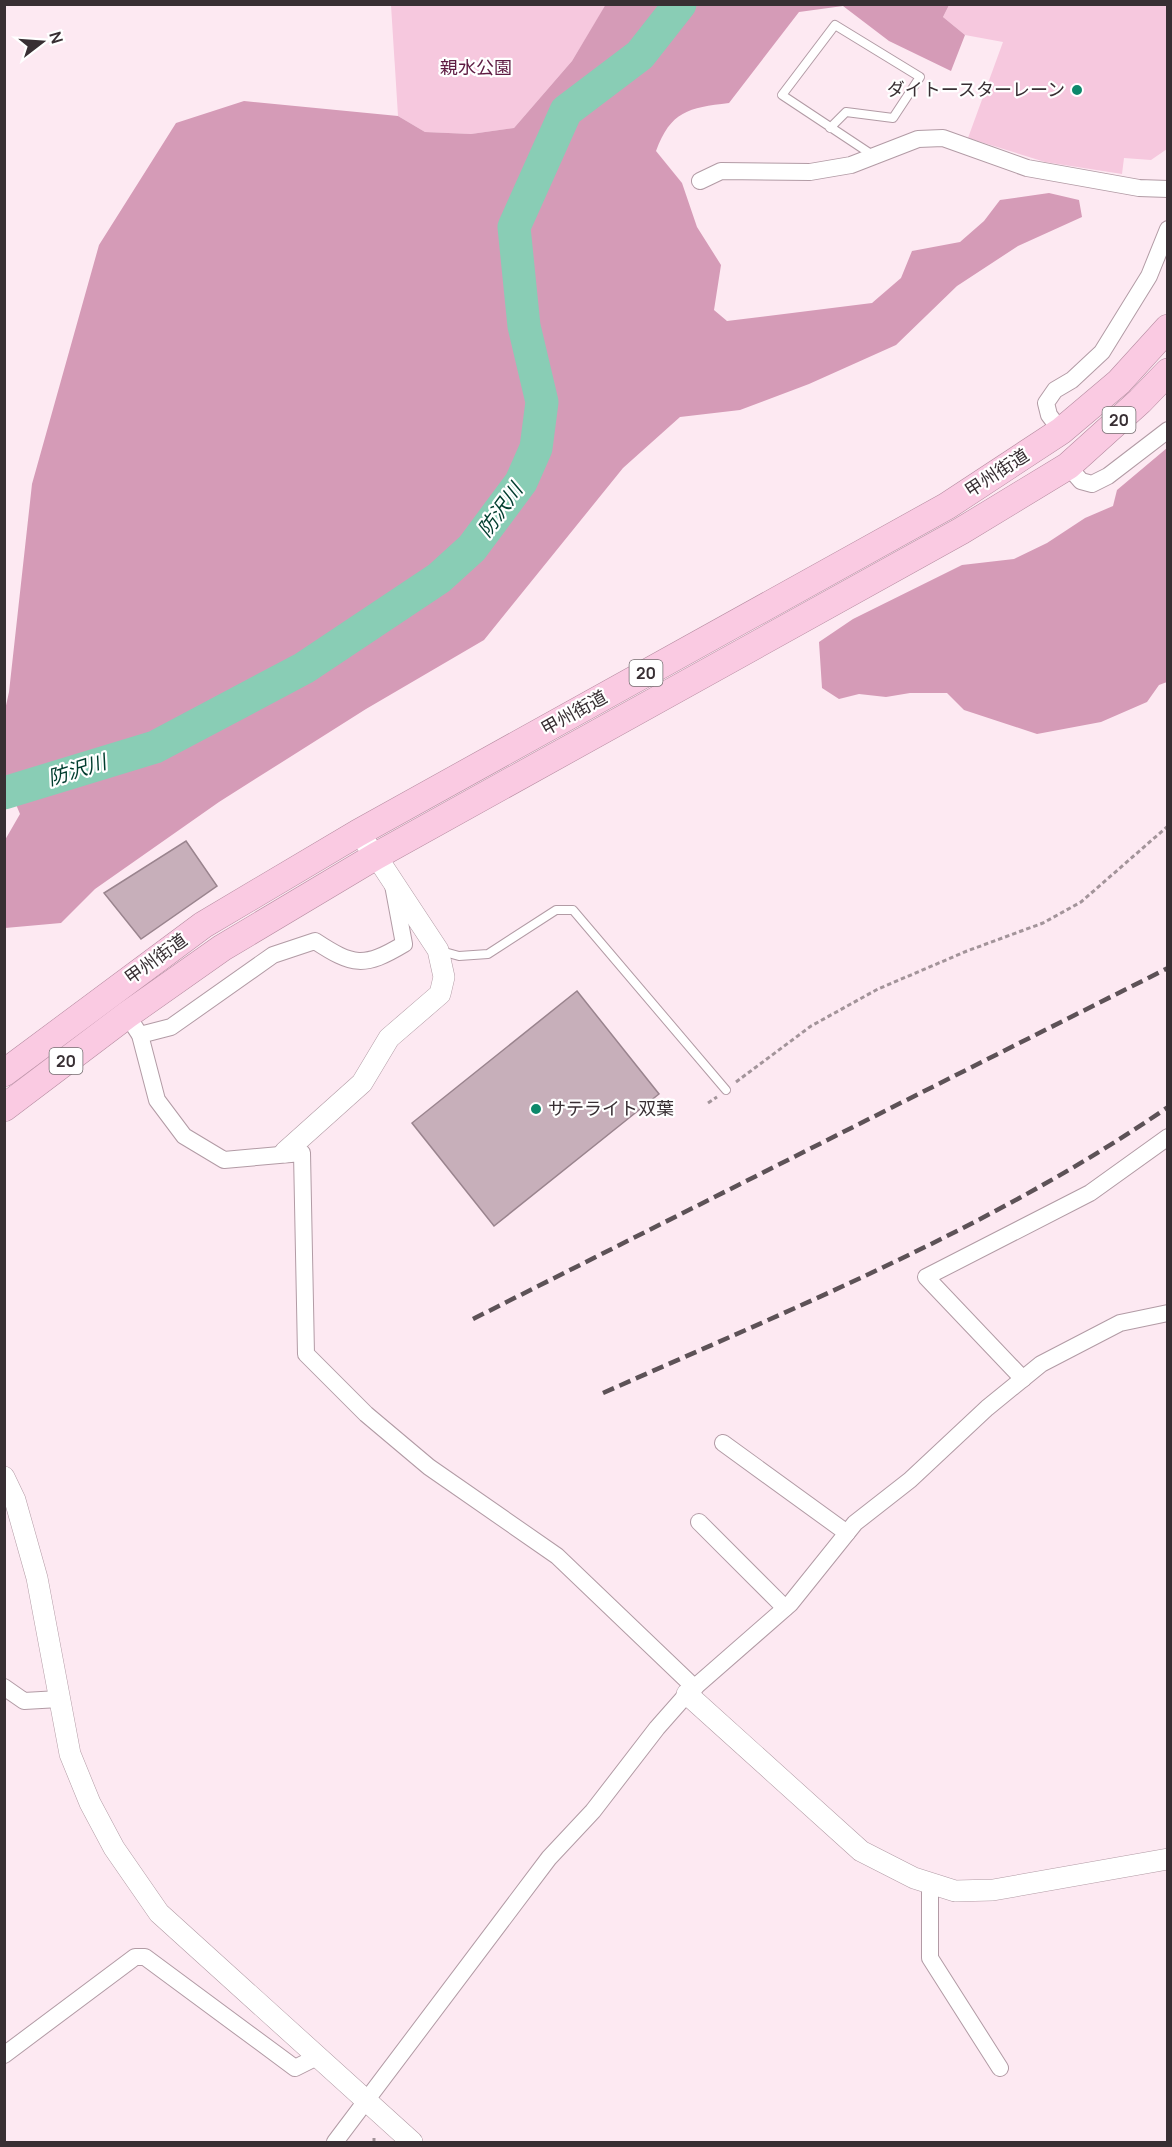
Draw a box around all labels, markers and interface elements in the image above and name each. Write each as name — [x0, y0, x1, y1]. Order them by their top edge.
north arrow — [12, 12, 72, 72]
text: N — [44, 29, 69, 46]
park label: 親水公園 — [440, 55, 512, 79]
place label: ダイトースターレーン — [887, 77, 1065, 101]
marker: ダイトースターレーン — [1070, 83, 1084, 97]
road number: 20 — [1102, 407, 1136, 433]
street label: 甲州街道 — [960, 442, 1033, 502]
water label: 防沢川 — [471, 476, 529, 542]
road number: 20 — [630, 660, 662, 686]
street label: 甲州街道 — [536, 684, 611, 740]
water label: 防沢川 — [44, 747, 111, 791]
street label: 甲州街道 — [119, 927, 192, 989]
road number: 20 — [50, 1048, 82, 1074]
place label: サテライト双葉 — [548, 1096, 674, 1120]
marker: サテライト双葉 — [529, 1102, 543, 1116]

